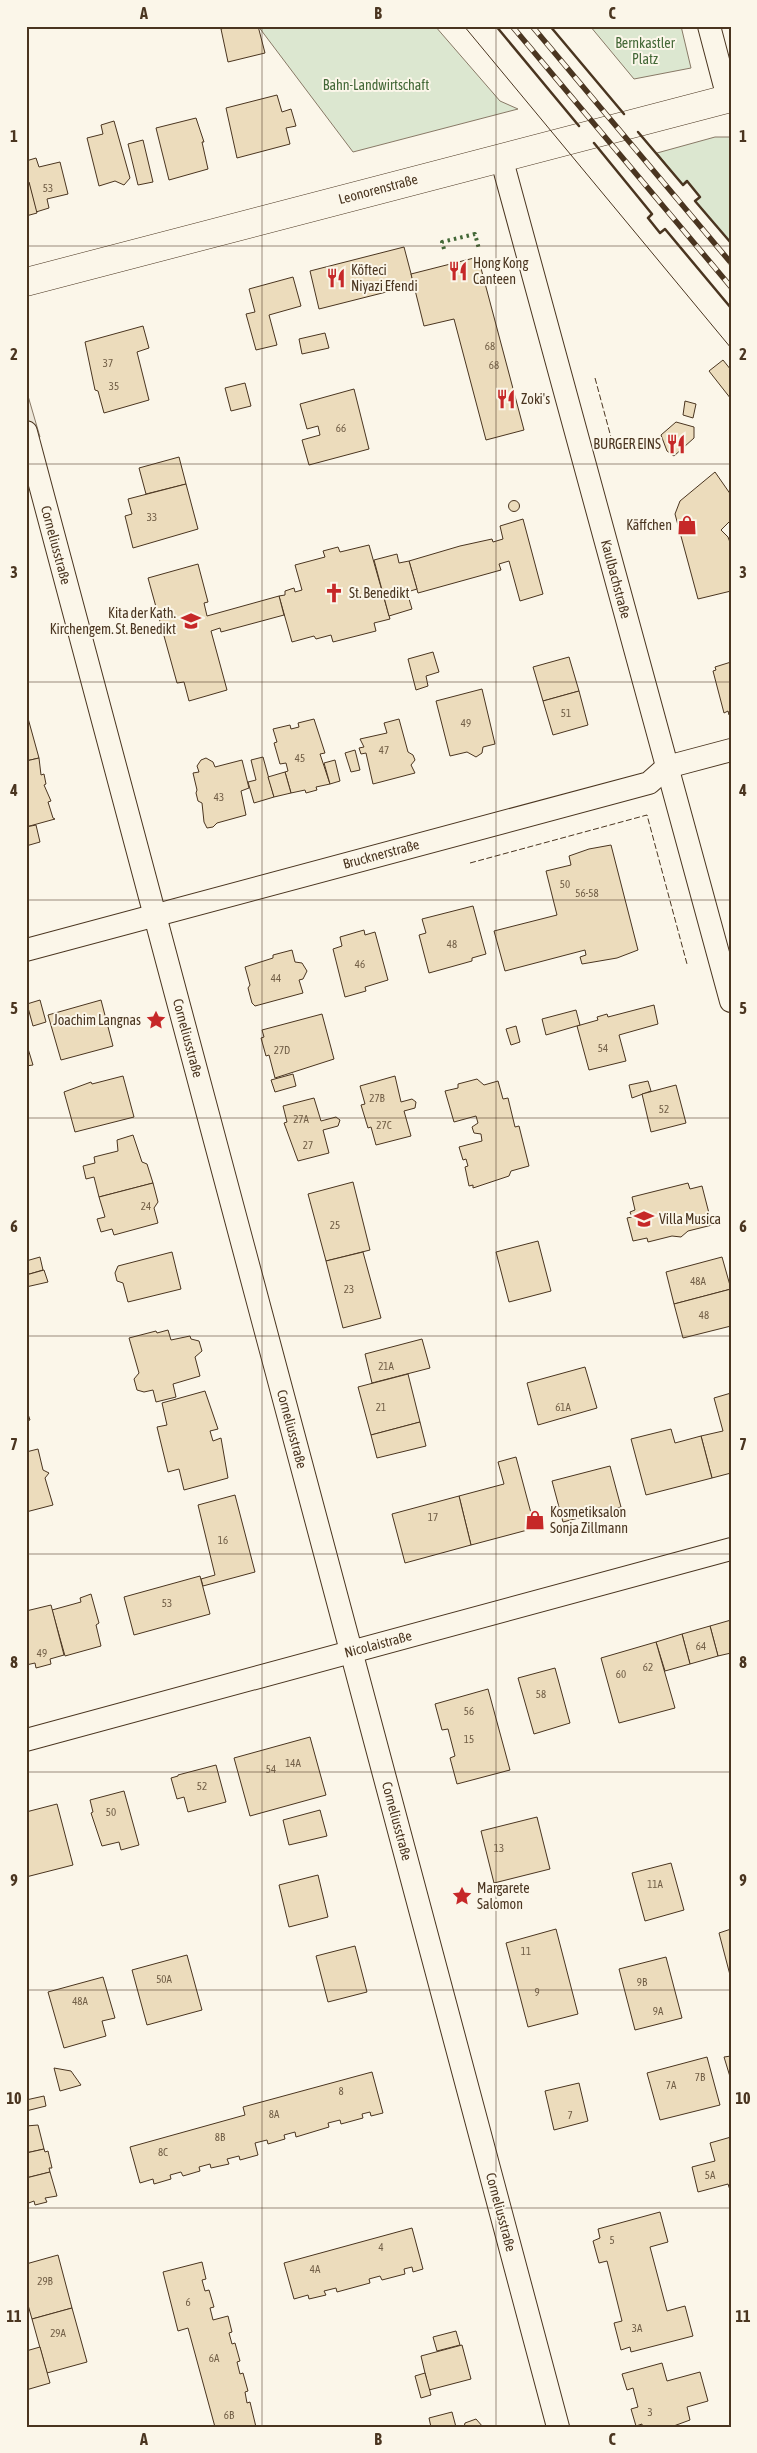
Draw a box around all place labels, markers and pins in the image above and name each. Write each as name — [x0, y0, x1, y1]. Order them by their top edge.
place label: Hong Kong Canteen — [473, 255, 528, 287]
restaurant icon: Hong Kong Canteen — [447, 260, 469, 282]
place label: Köfteci Niyazi Efendi — [351, 262, 418, 294]
restaurant icon: Köfteci Niyazi Efendi — [325, 267, 347, 289]
restaurant icon: Zoki's — [495, 388, 517, 410]
place label: Zoki's — [521, 391, 550, 407]
restaurant icon: BURGER EINS — [665, 433, 687, 455]
place label: BURGER EINS — [593, 436, 661, 452]
shop icon: Käffchen — [676, 514, 698, 536]
place label: Käffchen — [626, 517, 672, 533]
church icon: St. Benedikt — [323, 582, 345, 604]
place label: St. Benedikt — [349, 585, 409, 601]
place label: Kita der Kath. Kirchengem. St. Benedikt — [50, 605, 176, 637]
school or university icon: Kita der Kath. Kirchengem. St. Benedikt — [180, 610, 202, 632]
place icon: Joachim Langnas — [145, 1009, 167, 1031]
place label: Joachim Langnas — [53, 1012, 141, 1028]
school or university icon: Villa Musica — [633, 1208, 655, 1230]
place label: Villa Musica — [659, 1211, 721, 1227]
place label: Kosmetiksalon Sonja Zillmann — [550, 1504, 628, 1536]
shop icon: Kosmetiksalon Sonja Zillmann — [524, 1509, 546, 1531]
place label: Margarete Salomon — [477, 1880, 530, 1912]
place icon: Margarete Salomon — [451, 1885, 473, 1907]

